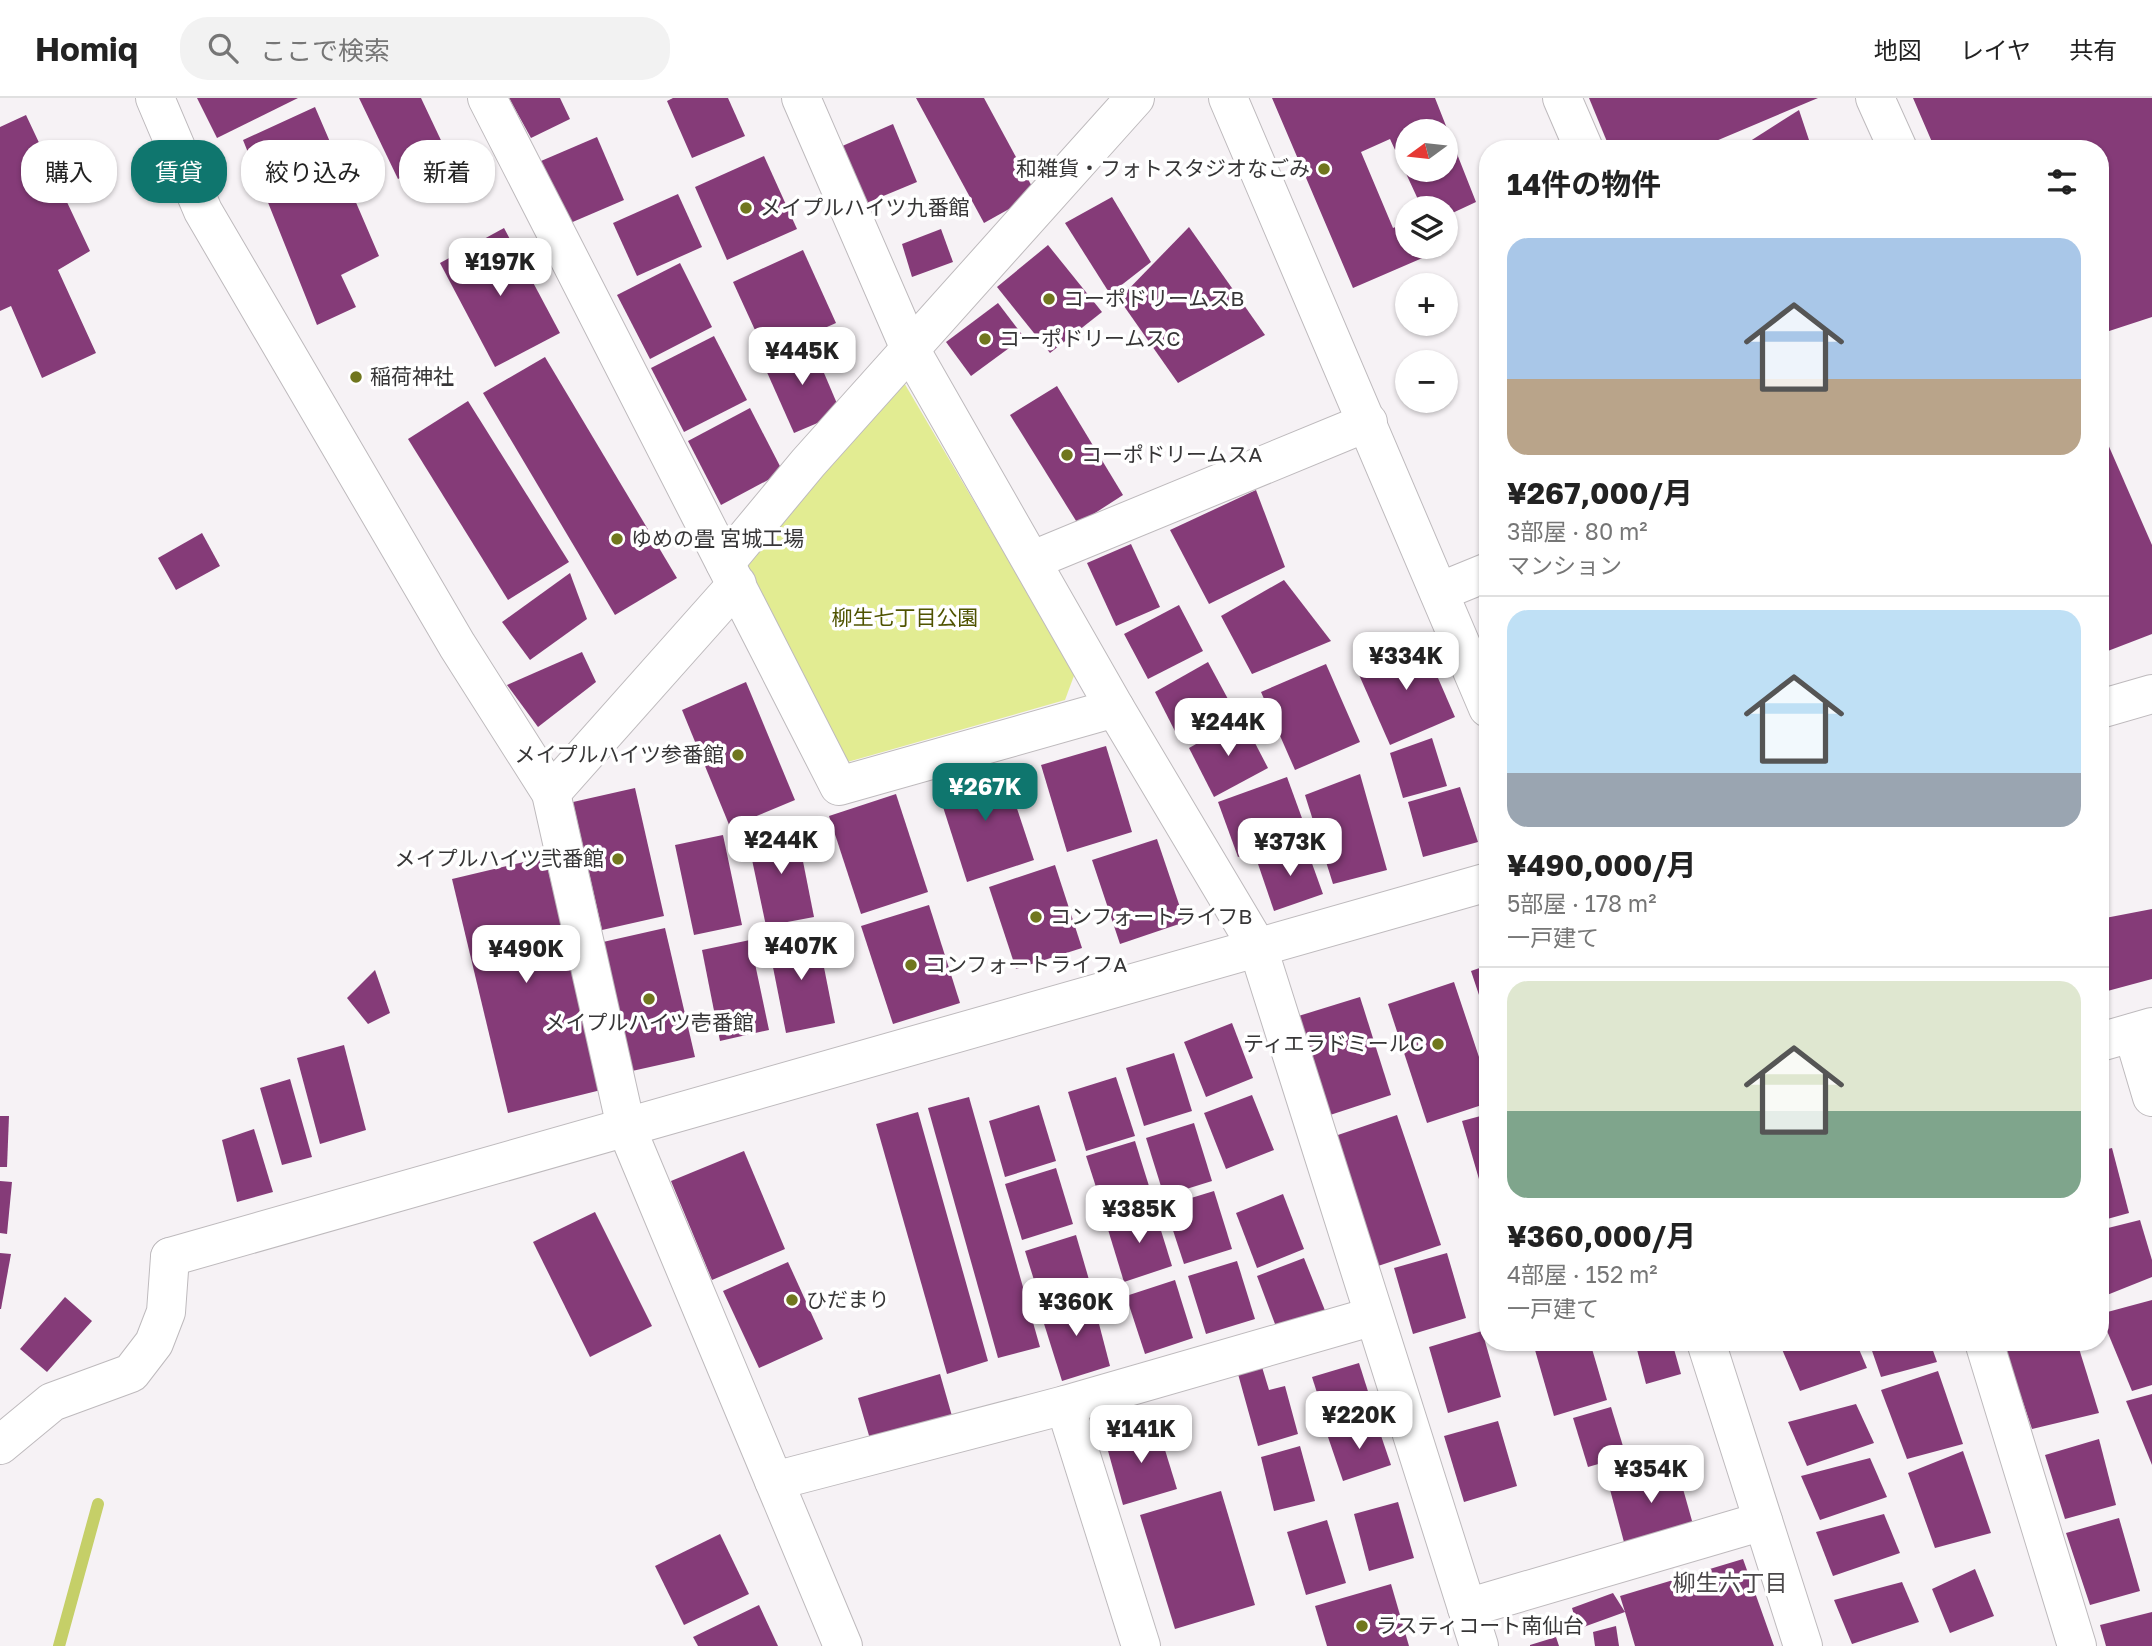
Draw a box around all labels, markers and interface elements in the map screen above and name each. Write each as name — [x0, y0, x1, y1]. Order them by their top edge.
search box — [180, 17, 670, 80]
text: Homiq — [35, 29, 138, 68]
icon: search — [204, 29, 242, 67]
text: ここで検索 — [260, 35, 390, 66]
text: 地図 — [1874, 35, 1922, 64]
text: レイヤ — [1960, 35, 2031, 64]
text: 共有 — [2069, 35, 2117, 64]
north arrow — [1395, 119, 1458, 182]
map controls — [1395, 119, 1458, 413]
chip: 購入 — [21, 140, 117, 203]
chip: 賃貸 — [131, 140, 227, 203]
chip: 絞り込み — [241, 140, 385, 203]
chip: 新着 — [399, 140, 495, 203]
place label: 和雑貨・フォトスタジオなごみ — [1016, 155, 1310, 181]
marker: 和雑貨・フォトスタジオなごみ — [1316, 161, 1332, 177]
icon: filters — [2043, 163, 2081, 201]
text: 14件の物件 — [1507, 166, 1661, 202]
place label: メイプルハイツ九番館 — [760, 194, 970, 220]
button: layers — [1395, 196, 1458, 259]
marker: メイプルハイツ九番館 — [738, 200, 754, 216]
pin: ¥197K — [451, 238, 549, 298]
text: ¥197K — [465, 247, 535, 275]
button: + — [1395, 273, 1458, 336]
icon: home — [1731, 284, 1857, 410]
place label: コーポドリームスB — [1063, 285, 1244, 311]
marker: コーポドリームスB — [1041, 291, 1057, 307]
place label: コーポドリームスC — [999, 325, 1181, 351]
pin: ¥445K — [753, 328, 851, 387]
marker: コーポドリームスC — [977, 331, 993, 347]
text: ¥445K — [765, 336, 839, 364]
button: − — [1395, 350, 1458, 413]
place label: 稲荷神社 — [370, 363, 454, 389]
marker: 稲荷神社 — [348, 369, 364, 385]
place label: コーポドリームスA — [1081, 441, 1262, 467]
marker: コーポドリームスA — [1059, 447, 1075, 463]
text: ¥267,000/月 — [1507, 475, 1693, 511]
text: 3部屋 · 80 m² — [1507, 517, 1648, 545]
place label: ゆめの畳 宮城工場 — [631, 525, 804, 551]
marker: ゆめの畳 宮城工場 — [609, 531, 625, 547]
text: マンション — [1507, 551, 1622, 579]
park label: 柳生七丁目公園 — [832, 604, 979, 630]
pin: ¥334K — [1357, 632, 1455, 692]
text: ¥334K — [1369, 641, 1443, 669]
icon: home — [1731, 656, 1857, 782]
pin: ¥244K — [1179, 698, 1277, 758]
text: ¥244K — [1191, 707, 1265, 735]
place label: メイプルハイツ参番館 — [514, 741, 724, 767]
marker: メイプルハイツ参番館 — [730, 747, 746, 763]
pin: ¥267K — [936, 764, 1034, 823]
text: ¥267K — [948, 772, 1022, 800]
pin: ¥244K — [732, 816, 830, 876]
pin: ¥373K — [1241, 818, 1339, 878]
text: ¥244K — [744, 825, 818, 853]
text: ¥373K — [1254, 827, 1326, 855]
place label: メイプルハイツ弐番館 — [394, 845, 604, 871]
text: ¥490,000/月 — [1507, 847, 1697, 883]
marker: メイプルハイツ弐番館 — [610, 851, 626, 867]
text: 5部屋 · 178 m² — [1507, 889, 1657, 917]
place label: コンフォートライフB — [1050, 903, 1252, 929]
marker: コンフォートライフB — [1028, 909, 1044, 925]
pin: ¥407K — [752, 922, 850, 982]
text: 一戸建て — [1507, 923, 1599, 951]
pin: ¥490K — [477, 926, 575, 985]
text: ¥407K — [764, 931, 838, 959]
text: ¥490K — [488, 934, 564, 962]
place label: コンフォートライフA — [925, 951, 1127, 977]
marker: コンフォートライフA — [903, 957, 919, 973]
marker: メイプルハイツ壱番館 — [641, 991, 657, 1007]
place label: メイプルハイツ壱番館 — [544, 1009, 754, 1035]
icon: home — [1731, 1027, 1857, 1153]
place label: ティエラドミールC — [1243, 1030, 1424, 1056]
marker: ティエラドミールC — [1430, 1036, 1446, 1052]
pin: ¥385K — [1090, 1186, 1188, 1245]
text: ¥385K — [1102, 1194, 1176, 1222]
text: ¥360,000/月 — [1507, 1218, 1696, 1254]
text: 4部屋 · 152 m² — [1507, 1260, 1658, 1288]
pin: ¥360K — [1027, 1278, 1125, 1338]
place label: ひだまり — [806, 1286, 890, 1312]
text: ¥360K — [1038, 1287, 1114, 1315]
marker: ひだまり — [784, 1292, 800, 1308]
text: 一戸建て — [1507, 1294, 1599, 1322]
pin: ¥220K — [1310, 1392, 1408, 1451]
text: ¥220K — [1322, 1400, 1396, 1428]
pin: ¥141K — [1092, 1406, 1190, 1465]
text: ¥141K — [1106, 1414, 1176, 1442]
pin: ¥354K — [1602, 1446, 1700, 1505]
text: ¥354K — [1614, 1454, 1688, 1482]
district label: 柳生六丁目 — [1673, 1568, 1788, 1596]
place label: ラスティコート南仙台 — [1376, 1612, 1584, 1638]
marker: ラスティコート南仙台 — [1354, 1618, 1370, 1634]

